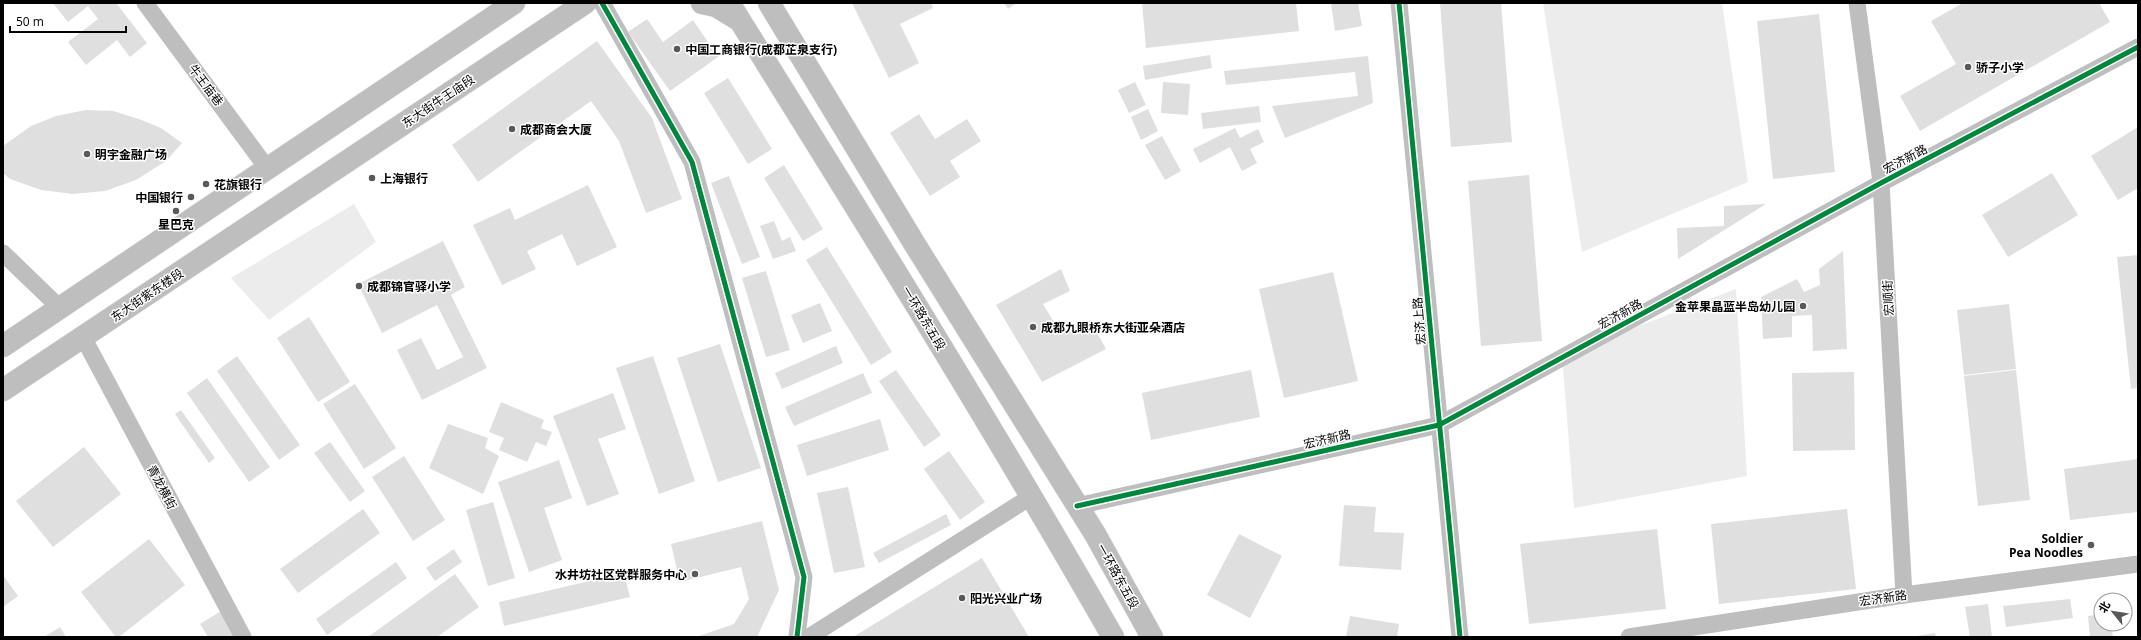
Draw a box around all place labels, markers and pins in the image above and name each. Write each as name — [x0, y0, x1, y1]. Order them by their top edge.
place label: 中国工商银行(成都芷泉支行) — [685, 41, 837, 58]
marker: 中国工商银行(成都芷泉支行) — [672, 44, 682, 54]
place label: 骄子小学 — [1976, 59, 2024, 76]
marker: 骄子小学 — [1963, 62, 1973, 72]
place label: 成都商会大厦 — [520, 121, 592, 138]
marker: 成都商会大厦 — [507, 124, 517, 134]
place label: 明宇金融广场 — [95, 146, 167, 163]
marker: 明宇金融广场 — [82, 149, 92, 159]
place label: 上海银行 — [380, 170, 428, 187]
marker: 上海银行 — [367, 173, 377, 183]
place label: 花旗银行 — [214, 176, 262, 193]
marker: 花旗银行 — [201, 179, 211, 189]
place label: 中国银行 — [135, 189, 183, 206]
marker: 中国银行 — [186, 192, 196, 202]
marker: 星巴克 — [171, 206, 181, 216]
place label: 星巴克 — [158, 216, 194, 233]
place label: 成都锦官驿小学 — [367, 278, 451, 295]
marker: 成都锦官驿小学 — [354, 281, 364, 291]
place label: 金苹果晶蓝半岛幼儿园 — [1675, 298, 1795, 315]
marker: 金苹果晶蓝半岛幼儿园 — [1798, 301, 1808, 311]
place label: 成都九眼桥东大街亚朵酒店 — [1041, 319, 1185, 336]
marker: 成都九眼桥东大街亚朵酒店 — [1028, 322, 1038, 332]
place label: Soldier Pea Noodles — [2009, 530, 2084, 561]
marker: Soldier Pea Noodles — [2086, 540, 2096, 550]
place label: 水井坊社区党群服务中心 — [555, 566, 687, 583]
marker: 水井坊社区党群服务中心 — [690, 569, 700, 579]
place label: 阳光兴业广场 — [970, 590, 1042, 607]
marker: 阳光兴业广场 — [957, 593, 967, 603]

